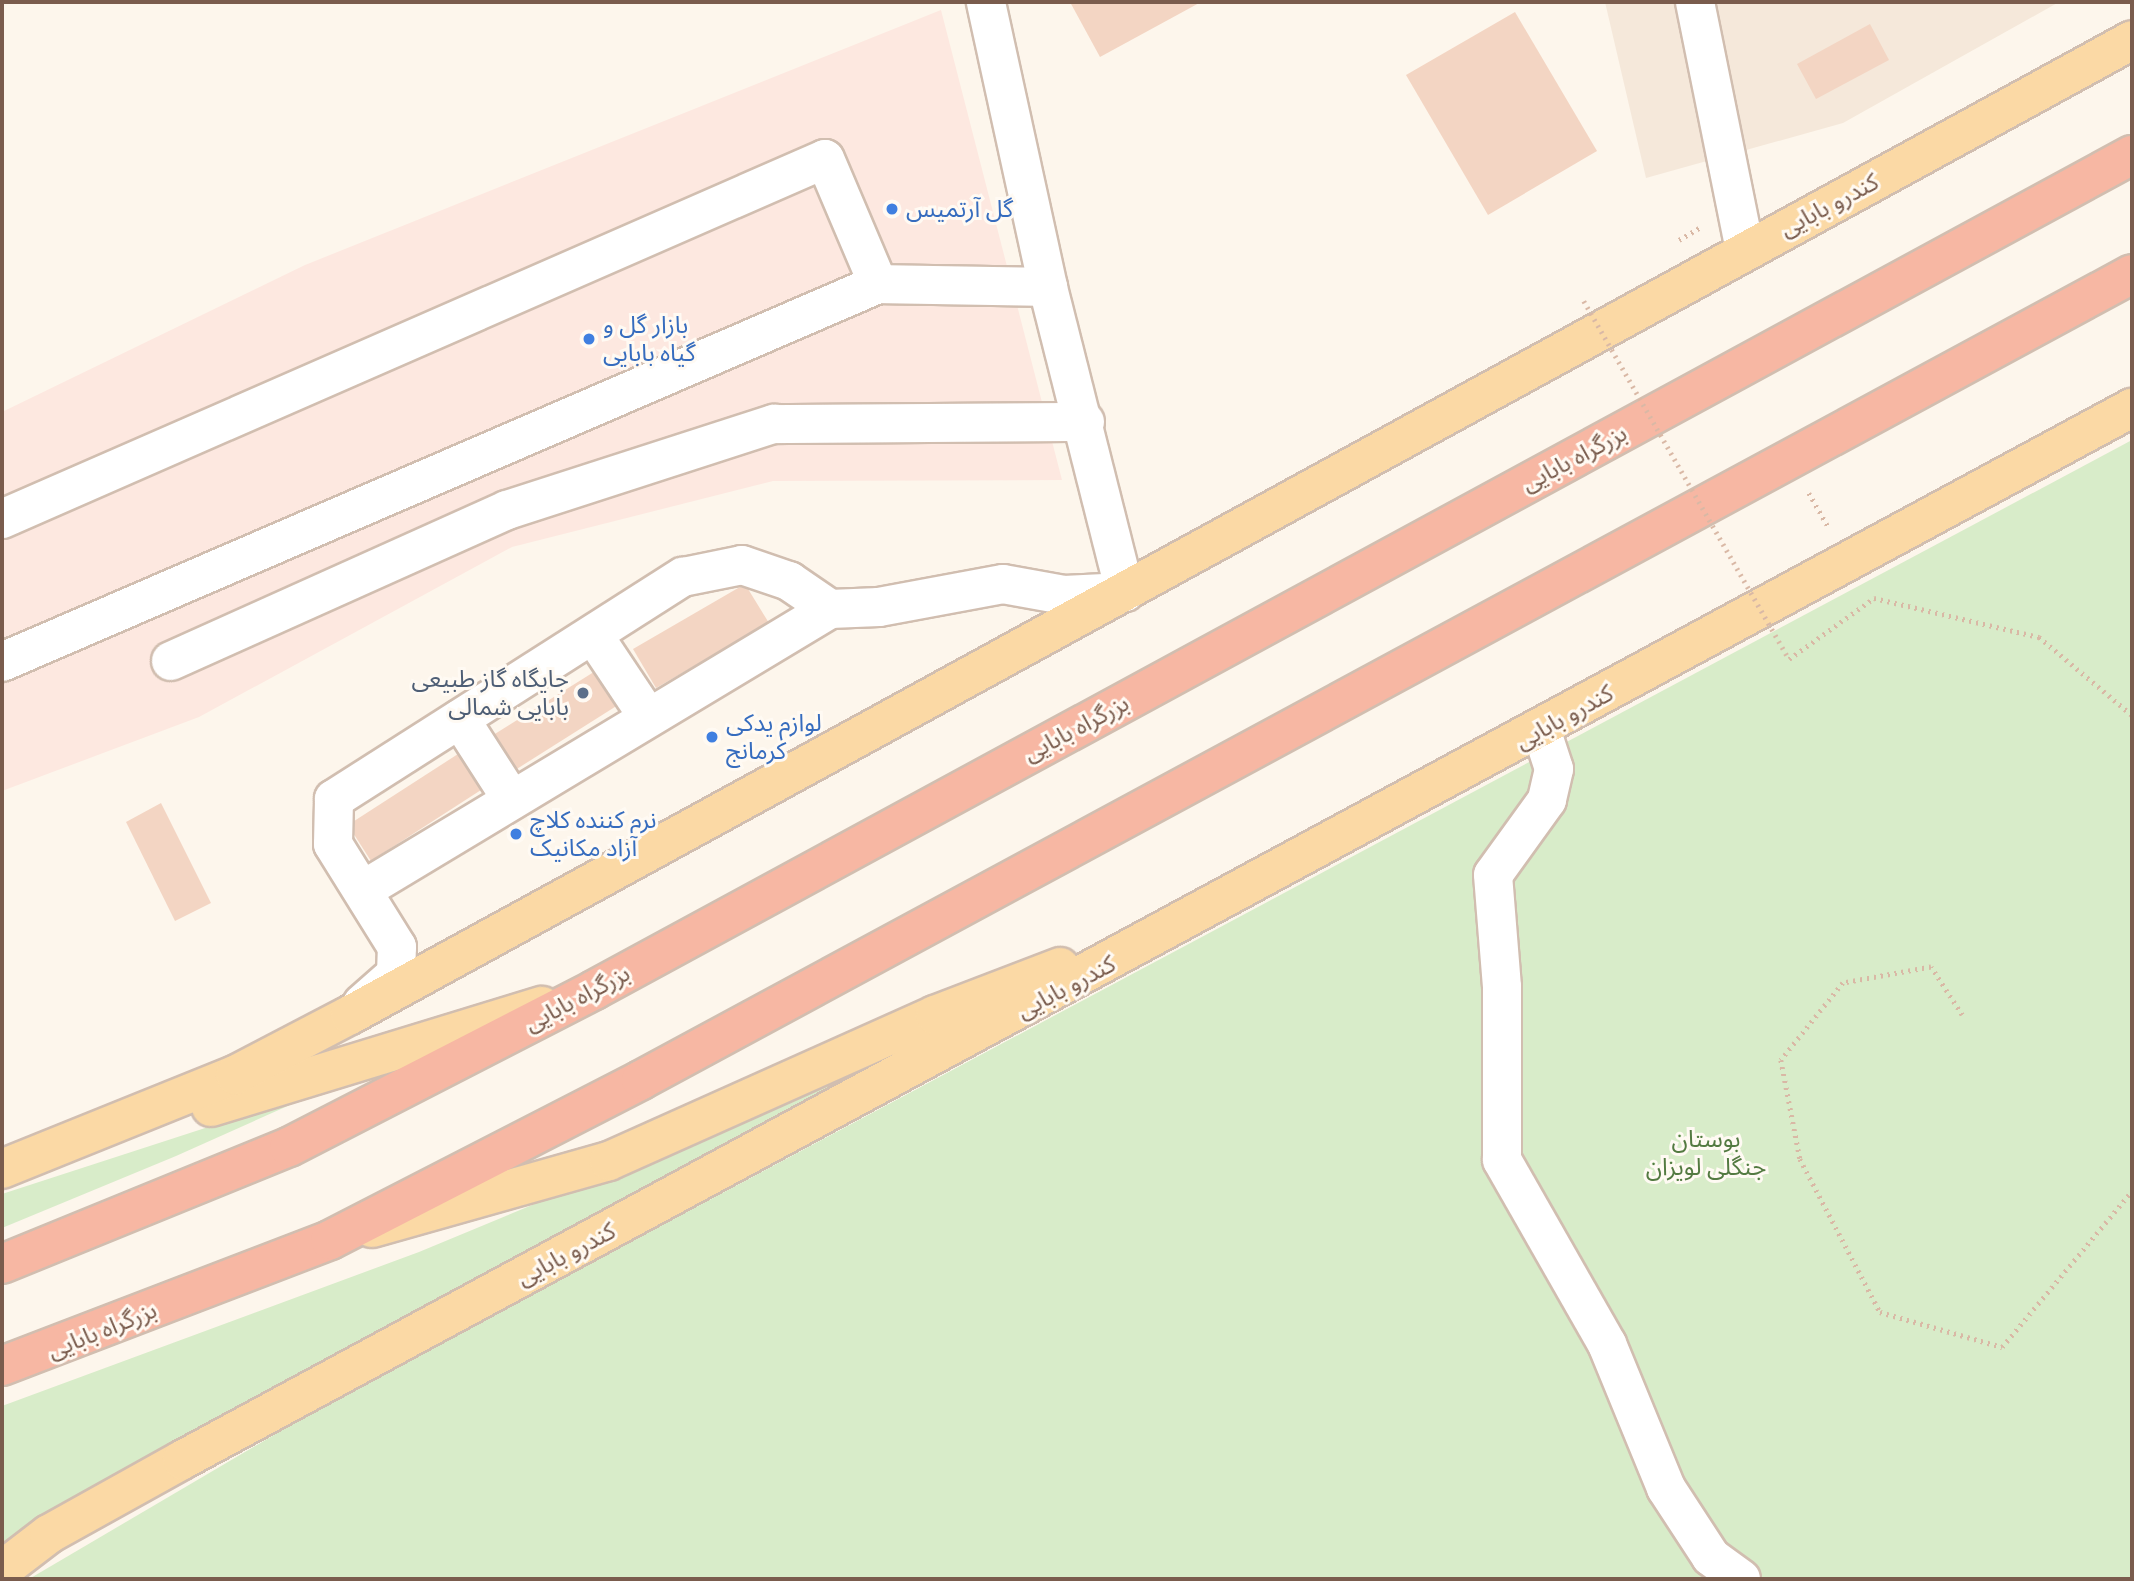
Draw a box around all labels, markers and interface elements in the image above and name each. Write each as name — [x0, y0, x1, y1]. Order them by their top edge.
street label: کندرو بابایی — [1775, 167, 1883, 243]
place label: گل آرتمیس — [906, 195, 1013, 223]
marker: گل آرتمیس — [884, 201, 900, 217]
place label: بازار گل و گیاه بابایی — [603, 311, 696, 367]
marker: بازار گل و گیاه بابایی — [581, 331, 597, 347]
street label: بزرگراه بابایی — [1516, 418, 1632, 498]
place label: جایگاه گاز طبیعی بابایی شمالی — [412, 665, 569, 721]
street label: کندرو بابایی — [1510, 678, 1618, 756]
marker: جایگاه گاز طبیعی بابایی شمالی — [575, 685, 591, 701]
street label: بزرگراه بابایی — [1018, 688, 1134, 768]
place label: لوازم یدکی کرمانج — [726, 709, 822, 765]
marker: لوازم یدکی کرمانج — [704, 729, 720, 745]
place label: نرم کننده کلاچ آزاد مکانیک — [530, 806, 657, 862]
marker: نرم کننده کلاچ آزاد مکانیک — [508, 826, 524, 842]
street label: کندرو بابایی — [1012, 949, 1120, 1025]
street label: بزرگراه بابایی — [519, 958, 635, 1038]
park label: بوستان جنگلی لویزان — [1646, 1125, 1766, 1181]
street label: کندرو بابایی — [512, 1216, 620, 1292]
street label: بزرگراه بابایی — [43, 1295, 161, 1365]

